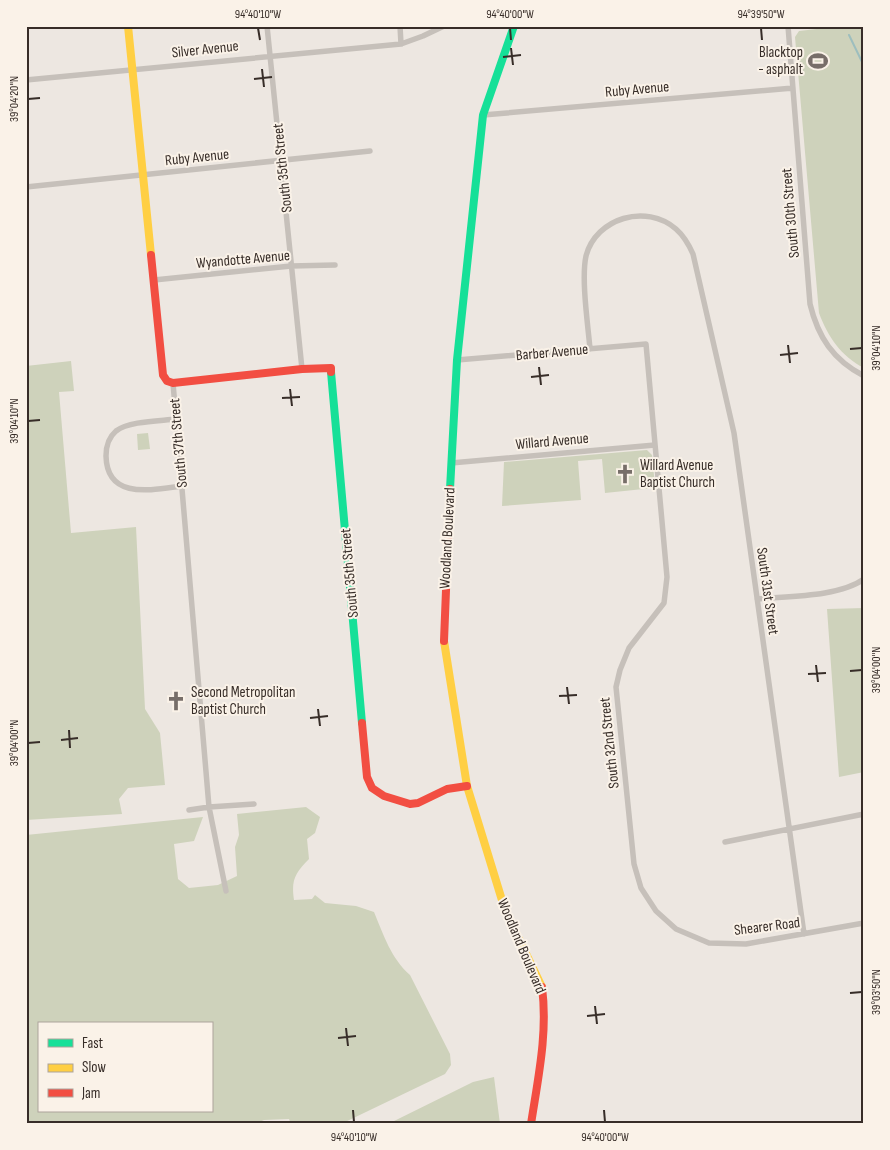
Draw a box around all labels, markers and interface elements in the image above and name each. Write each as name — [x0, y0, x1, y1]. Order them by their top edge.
text: 94°40'10"W — [235, 7, 281, 22]
text: 94°40'00"W — [486, 7, 534, 22]
text: 94°39'50"W — [737, 7, 785, 22]
street label: Silver Avenue — [171, 37, 239, 62]
place label: Blacktop - asphalt — [758, 43, 803, 79]
sports icon: Blacktop - asphalt — [807, 50, 829, 72]
text: 39°04'20"N — [7, 76, 22, 122]
street label: Ruby Avenue — [604, 77, 670, 102]
street label: South 35th Street — [268, 122, 297, 214]
street label: Ruby Avenue — [164, 145, 230, 170]
street label: South 30th Street — [777, 167, 804, 259]
street label: Wyandotte Avenue — [195, 246, 291, 273]
text: 39°04'10"N — [869, 325, 884, 371]
street label: Barber Avenue — [515, 340, 589, 365]
street label: South 37th Street — [165, 397, 192, 488]
text: 39°04'10"N — [7, 398, 22, 444]
street label: Willard Avenue — [515, 429, 589, 454]
place label: Willard Avenue Baptist Church — [640, 456, 715, 492]
church icon: Willard Avenue Baptist Church — [614, 463, 636, 485]
street label: Woodland Boulevard — [435, 487, 460, 589]
street label: South 35th Street — [336, 527, 363, 618]
street label: South 31st Street — [752, 546, 783, 636]
text: 39°04'00"N — [869, 647, 884, 693]
place label: Second Metropolitan Baptist Church — [191, 683, 295, 719]
church icon: Second Metropolitan Baptist Church — [165, 690, 187, 712]
street label: South 32nd Street — [595, 696, 624, 789]
text: 39°04'00"N — [7, 720, 22, 766]
street label: Woodland Boulevard — [493, 896, 550, 997]
street label: Shearer Road — [733, 913, 801, 940]
text: 39°03'50"N — [869, 969, 884, 1015]
legend — [38, 1022, 212, 1112]
text: Fast — [82, 1034, 104, 1053]
text: Slow — [82, 1058, 106, 1077]
text: Jam — [81, 1084, 100, 1103]
text: 94°40'10"W — [331, 1130, 377, 1145]
text: 94°40'00"W — [581, 1130, 629, 1145]

